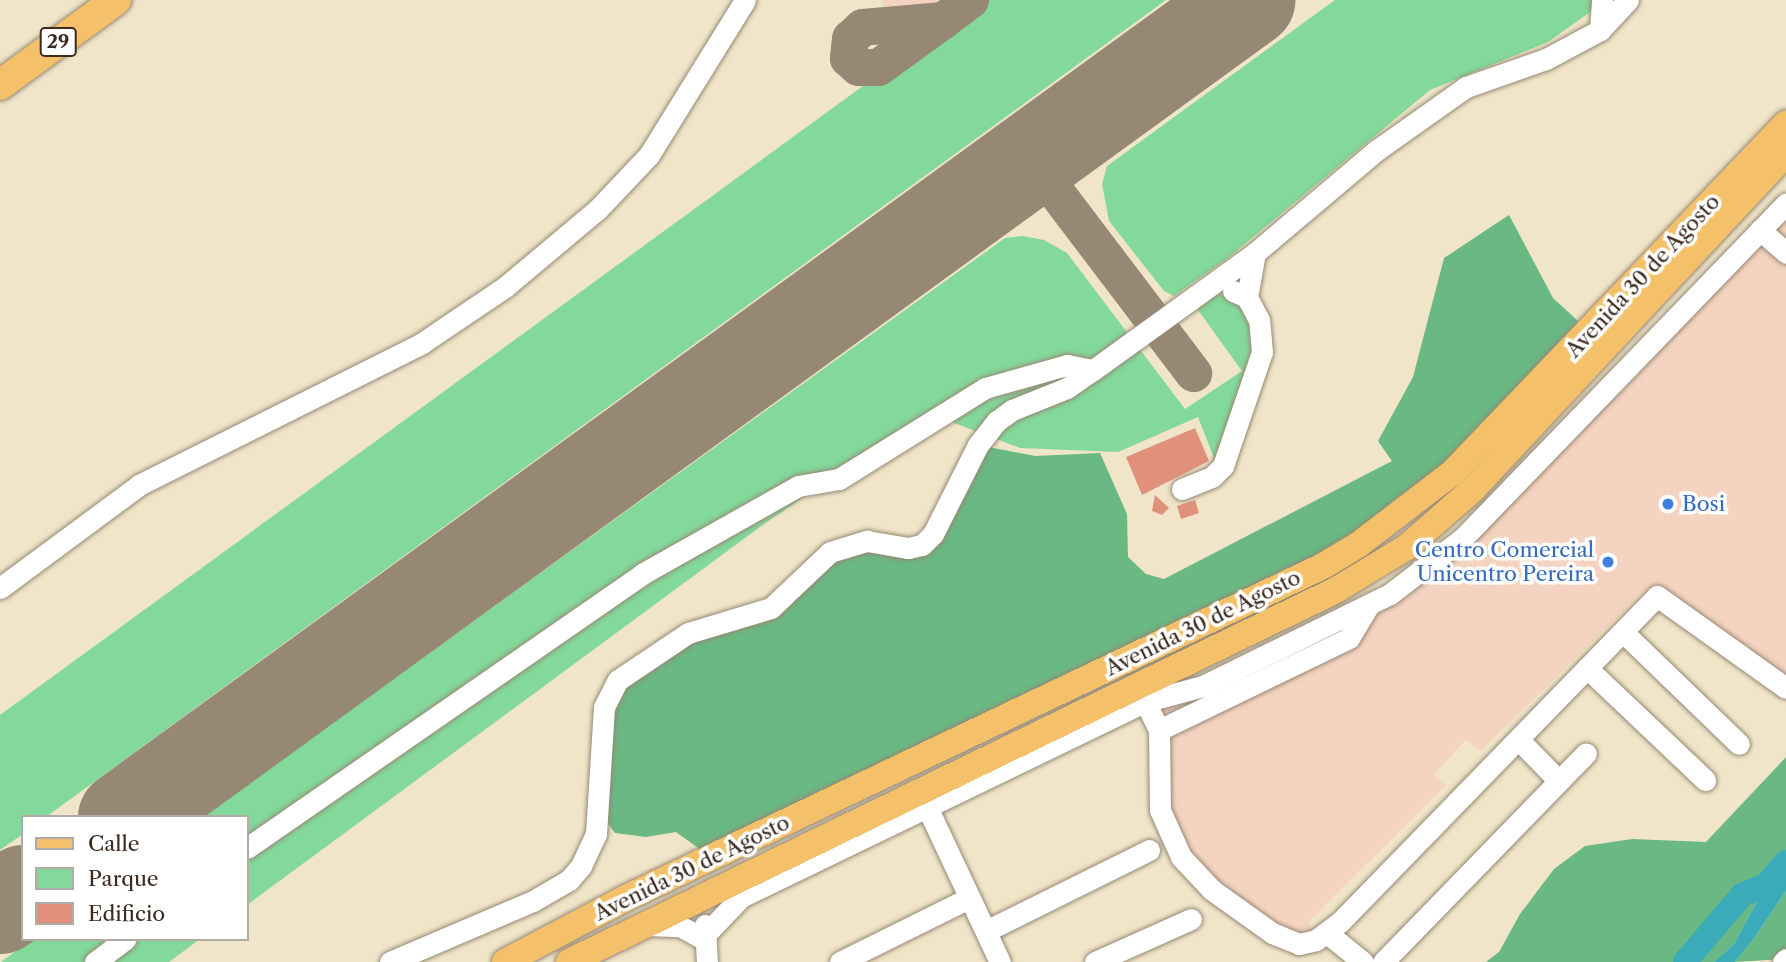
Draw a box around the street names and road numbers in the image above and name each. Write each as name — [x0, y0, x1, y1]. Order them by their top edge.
road number: 29 — [39, 26, 77, 58]
street label: Avenida 30 de Agosto — [1560, 189, 1726, 363]
street label: Avenida 30 de Agosto — [1101, 565, 1305, 681]
street label: Avenida 30 de Agosto — [590, 810, 794, 926]

